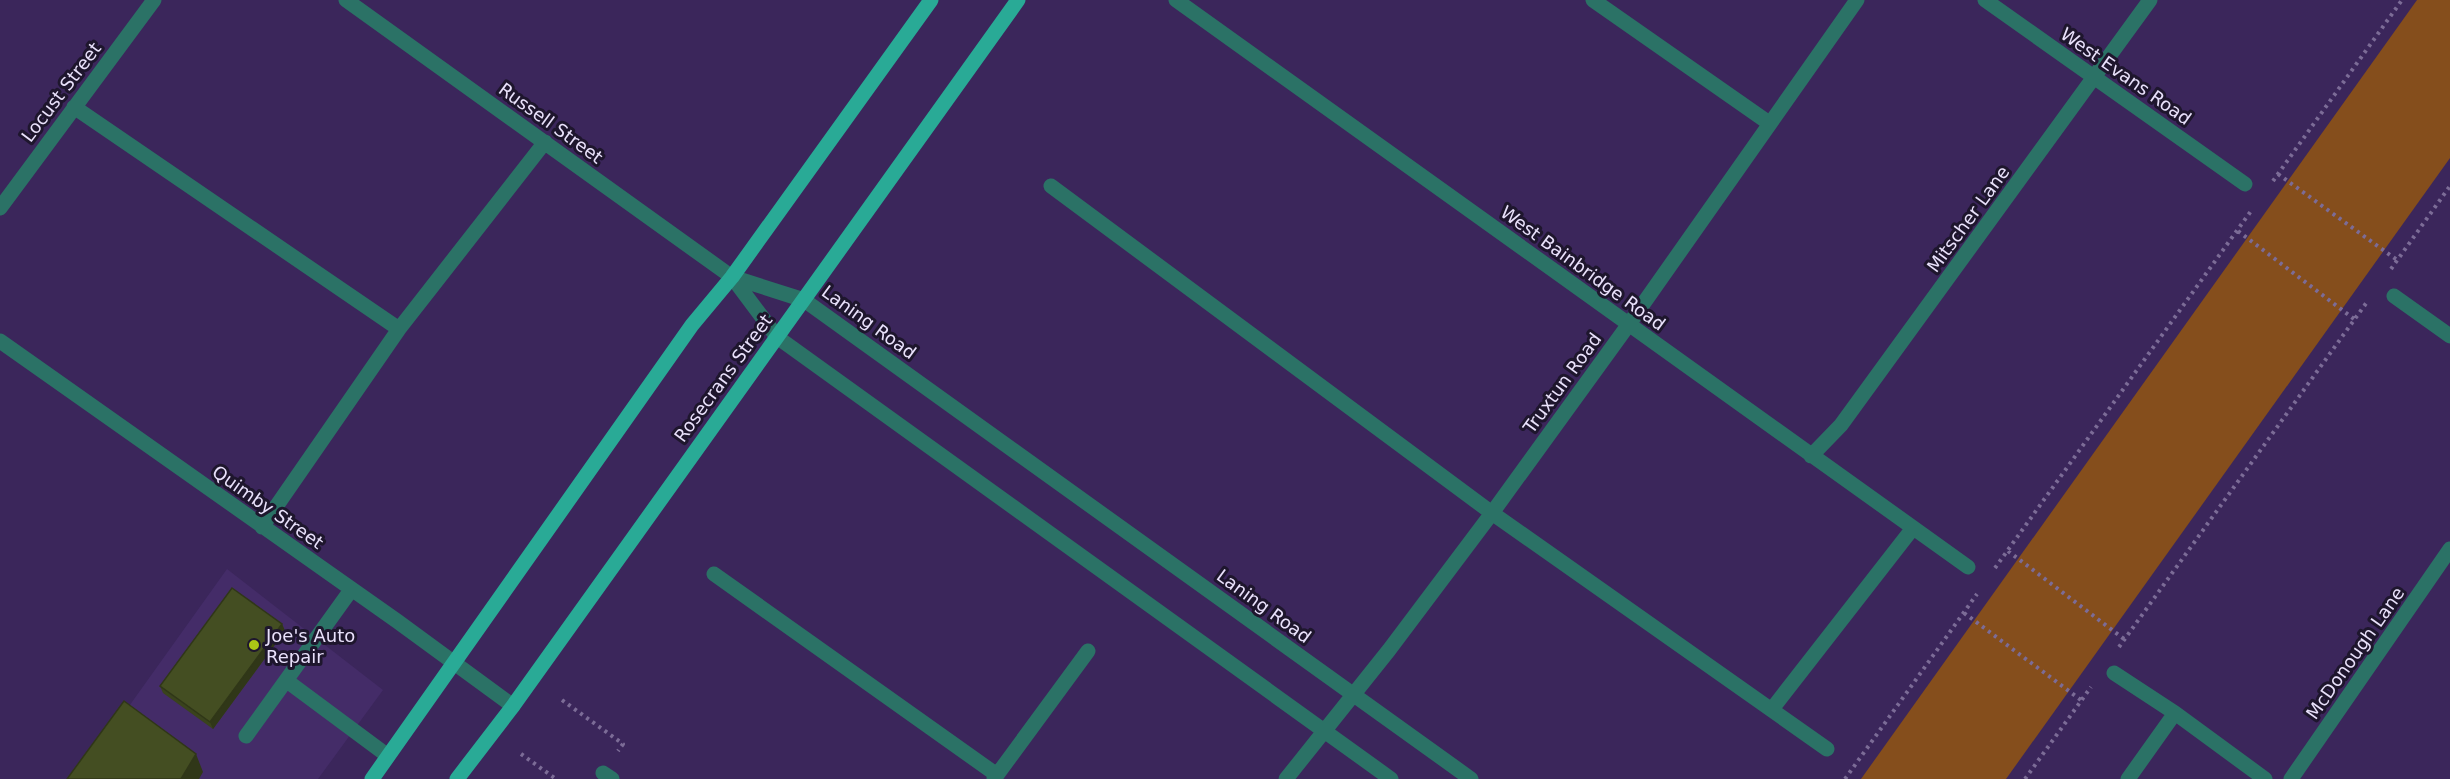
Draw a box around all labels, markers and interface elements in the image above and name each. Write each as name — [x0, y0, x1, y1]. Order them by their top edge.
street label: West Evans Road — [2057, 23, 2195, 129]
street label: Locust Street — [17, 38, 105, 146]
street label: Russell Street — [495, 78, 607, 168]
street label: Mitscher Lane — [1922, 162, 2014, 276]
street label: West Bainbridge Road — [1497, 201, 1669, 335]
street label: Laning Road — [818, 281, 920, 363]
street label: Rosecrans Street — [670, 310, 776, 446]
street label: Truxtun Road — [1518, 329, 1605, 438]
street label: Quimby Street — [208, 461, 328, 553]
street label: Laning Road — [1213, 565, 1315, 647]
street label: McDonough Lane — [2302, 583, 2408, 723]
place label: Joe's Auto Repair — [265, 625, 355, 667]
marker: Joe's Auto Repair — [247, 638, 261, 652]

